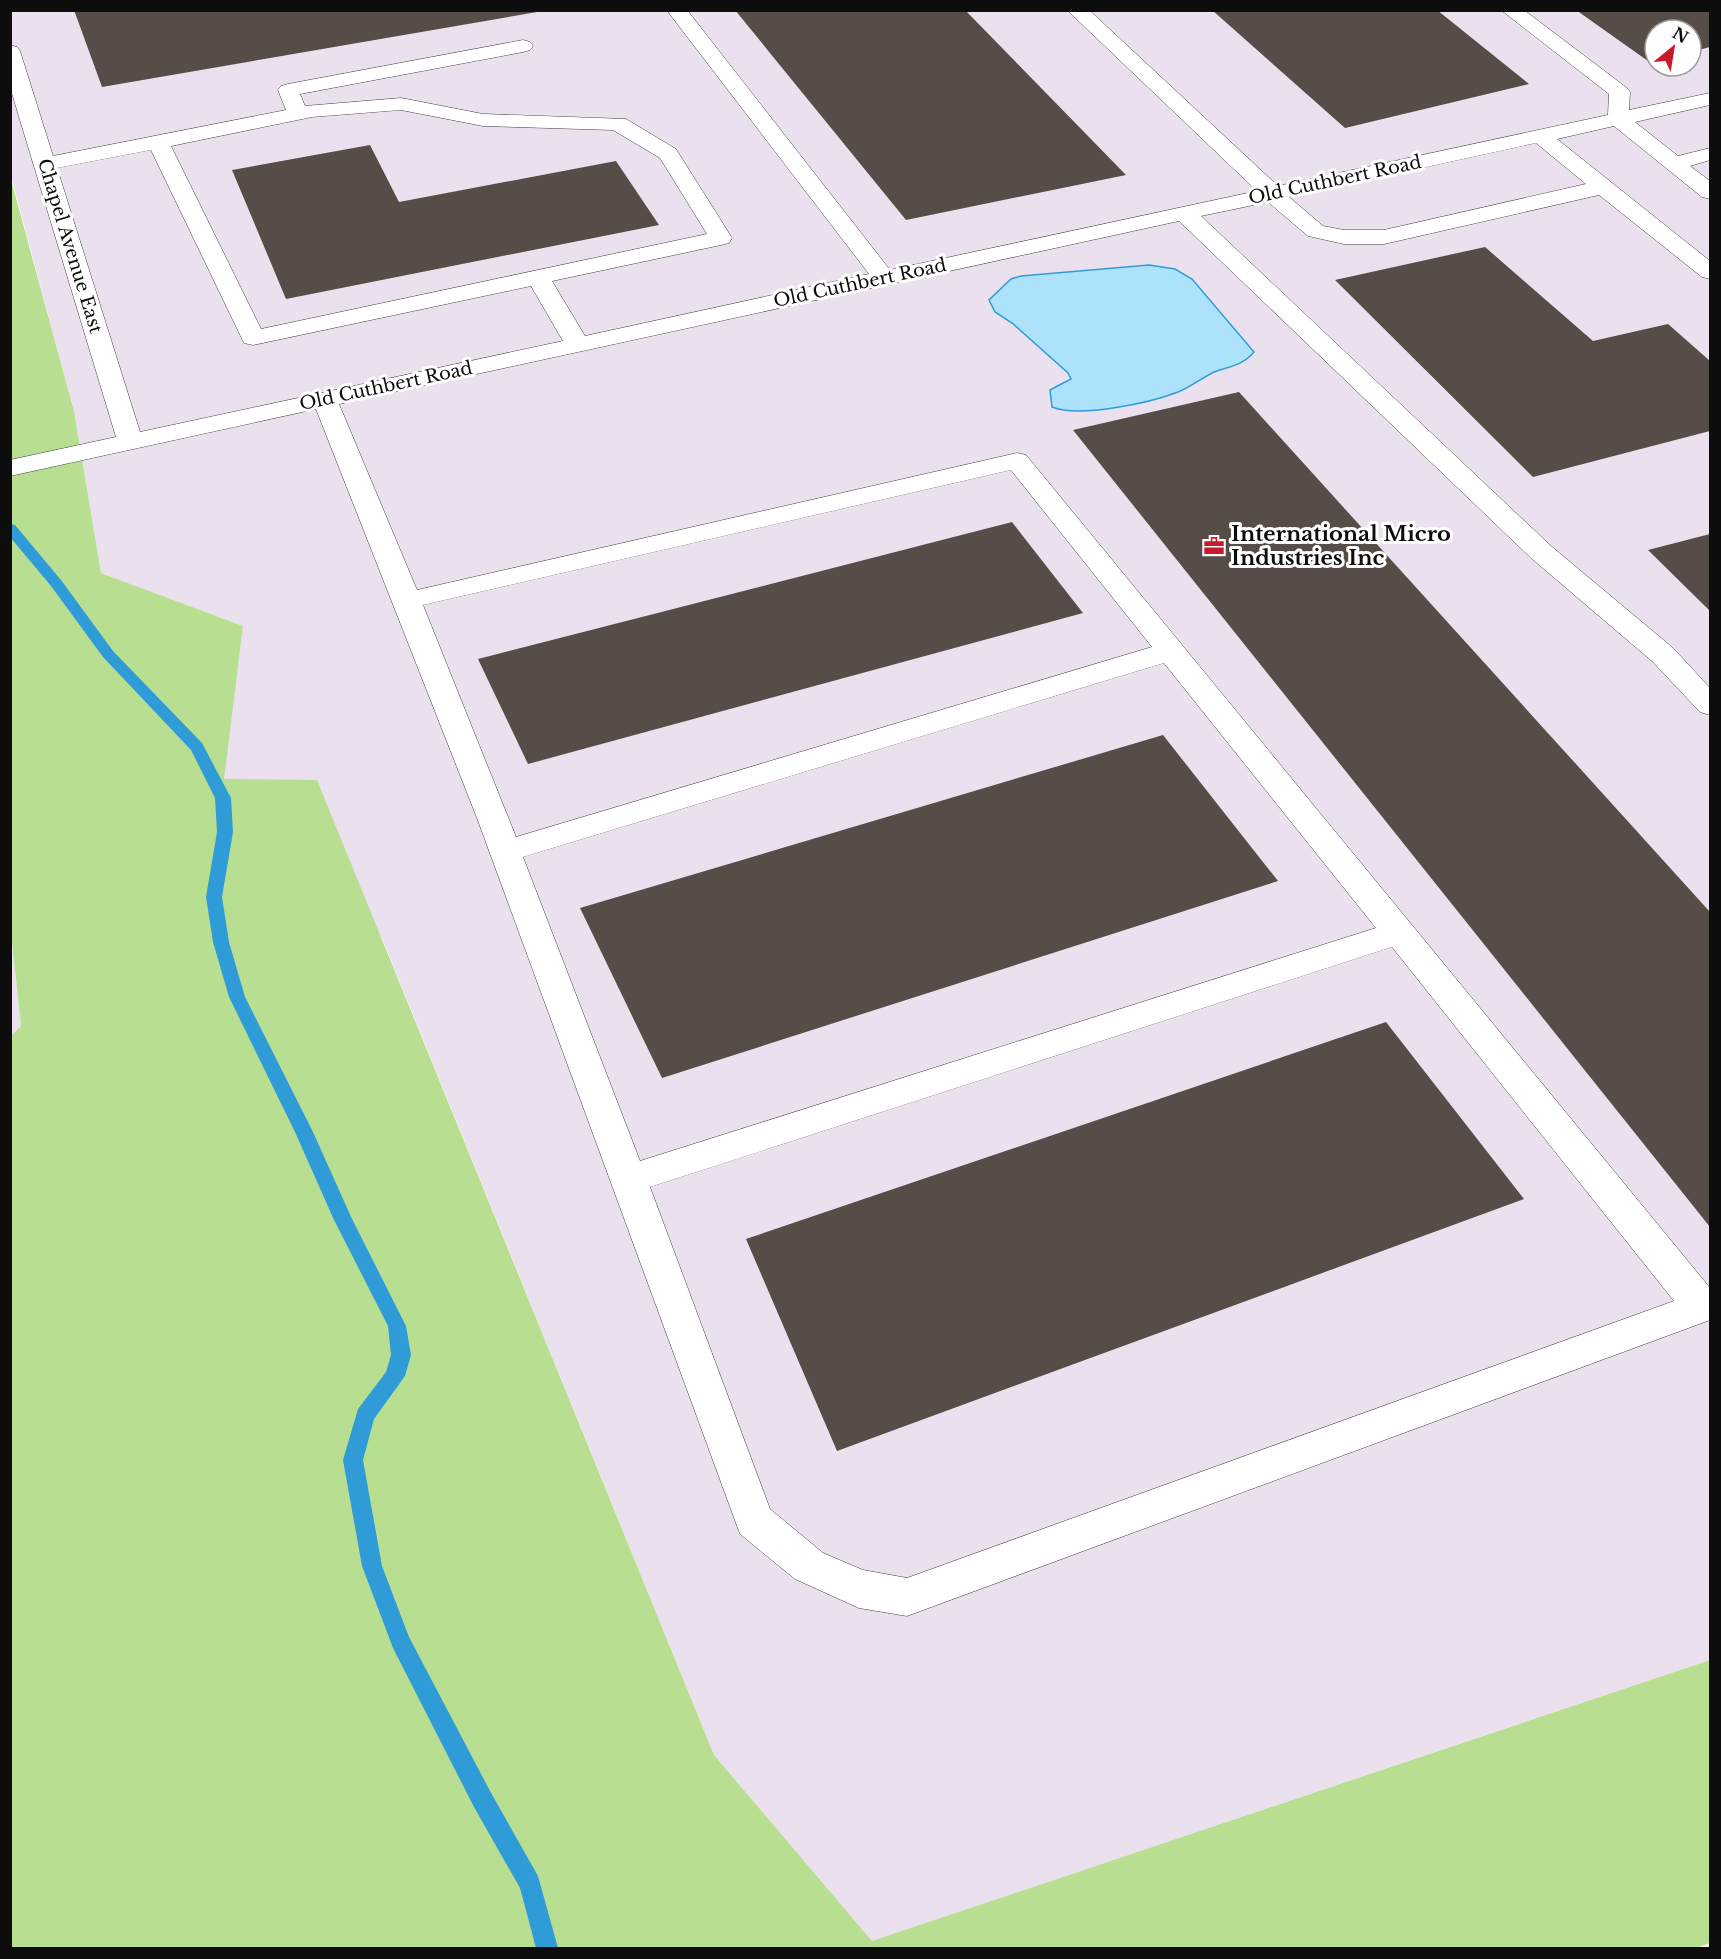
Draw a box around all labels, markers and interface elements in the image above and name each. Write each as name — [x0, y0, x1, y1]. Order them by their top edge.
north arrow — [1643, 18, 1703, 78]
text: N — [1669, 23, 1692, 47]
street label: Old Cuthbert Road — [1247, 151, 1423, 209]
street label: Chapel Avenue East — [33, 156, 107, 336]
street label: Old Cuthbert Road — [772, 254, 948, 312]
street label: Old Cuthbert Road — [298, 357, 474, 415]
place label: International Micro Industries Inc — [1231, 521, 1451, 571]
office icon: International Micro Industries Inc — [1202, 534, 1226, 558]

